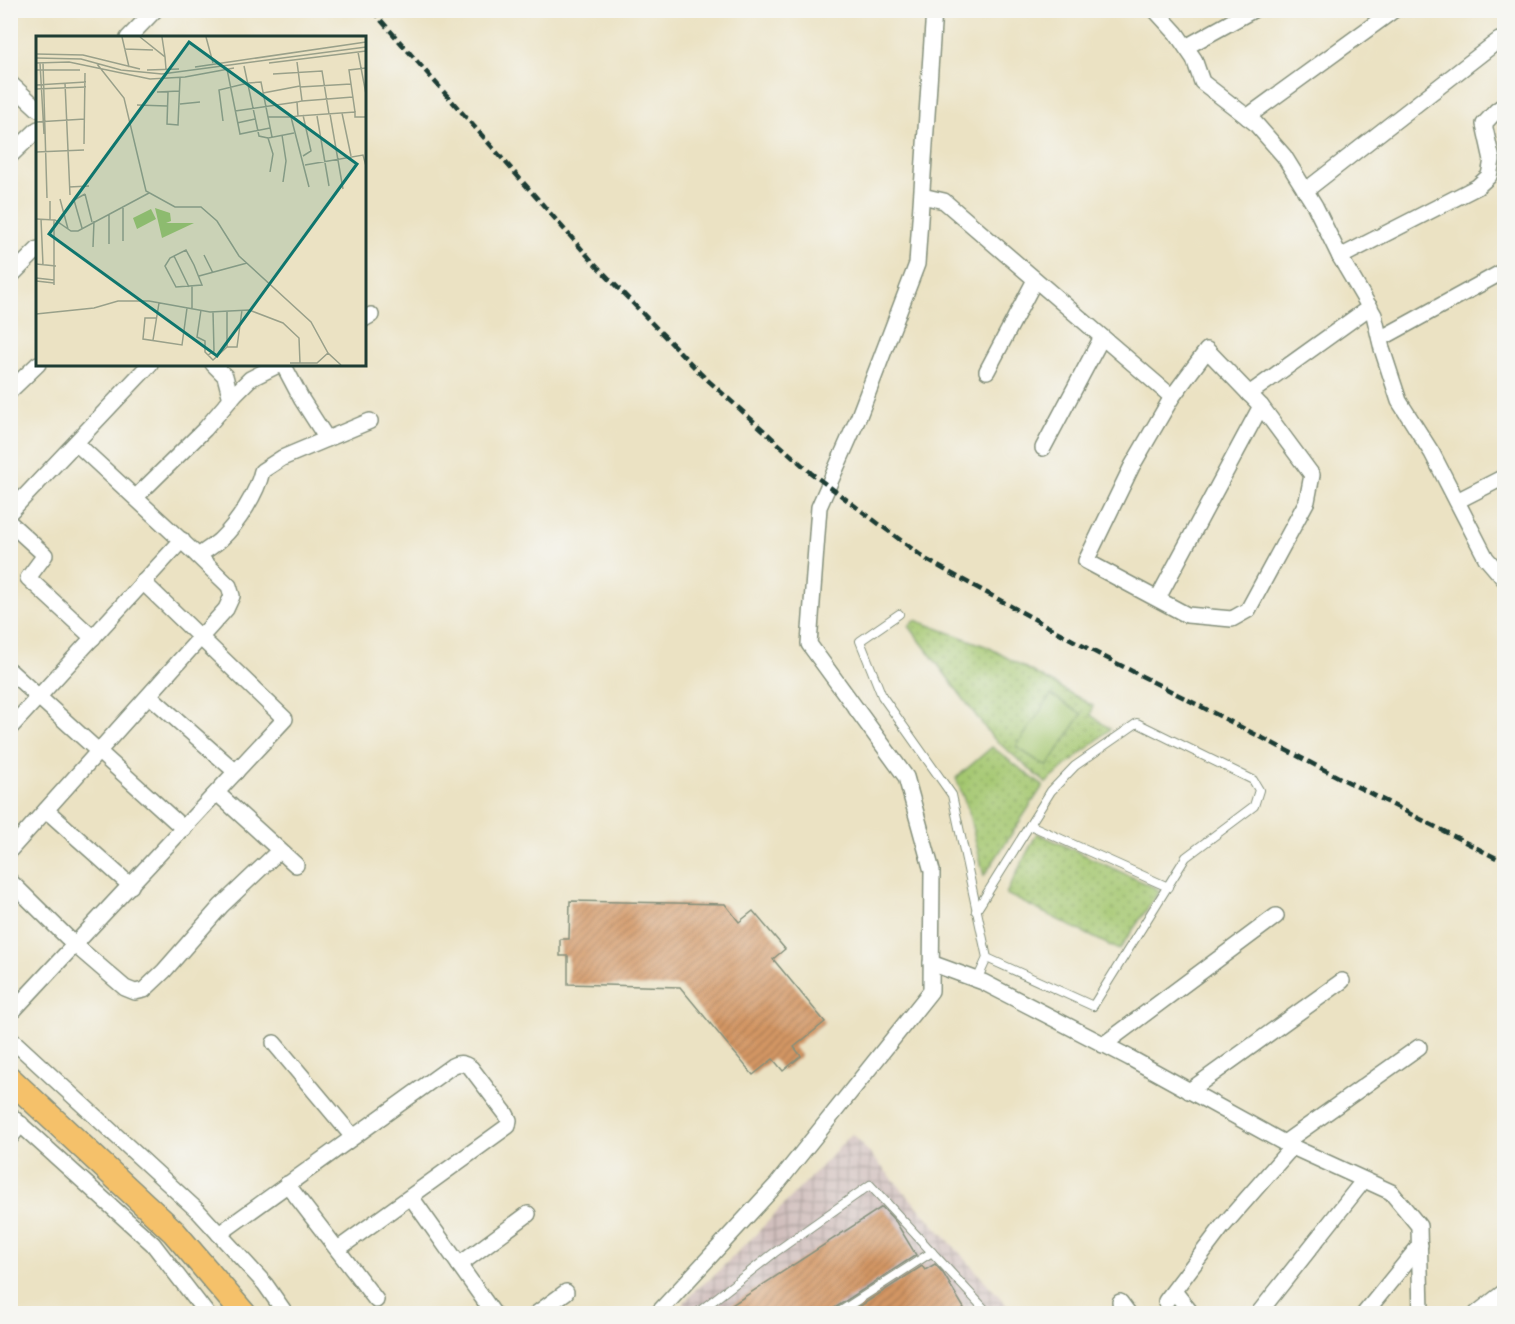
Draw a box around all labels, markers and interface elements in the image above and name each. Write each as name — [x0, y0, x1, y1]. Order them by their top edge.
inset map — [36, 36, 366, 366]

